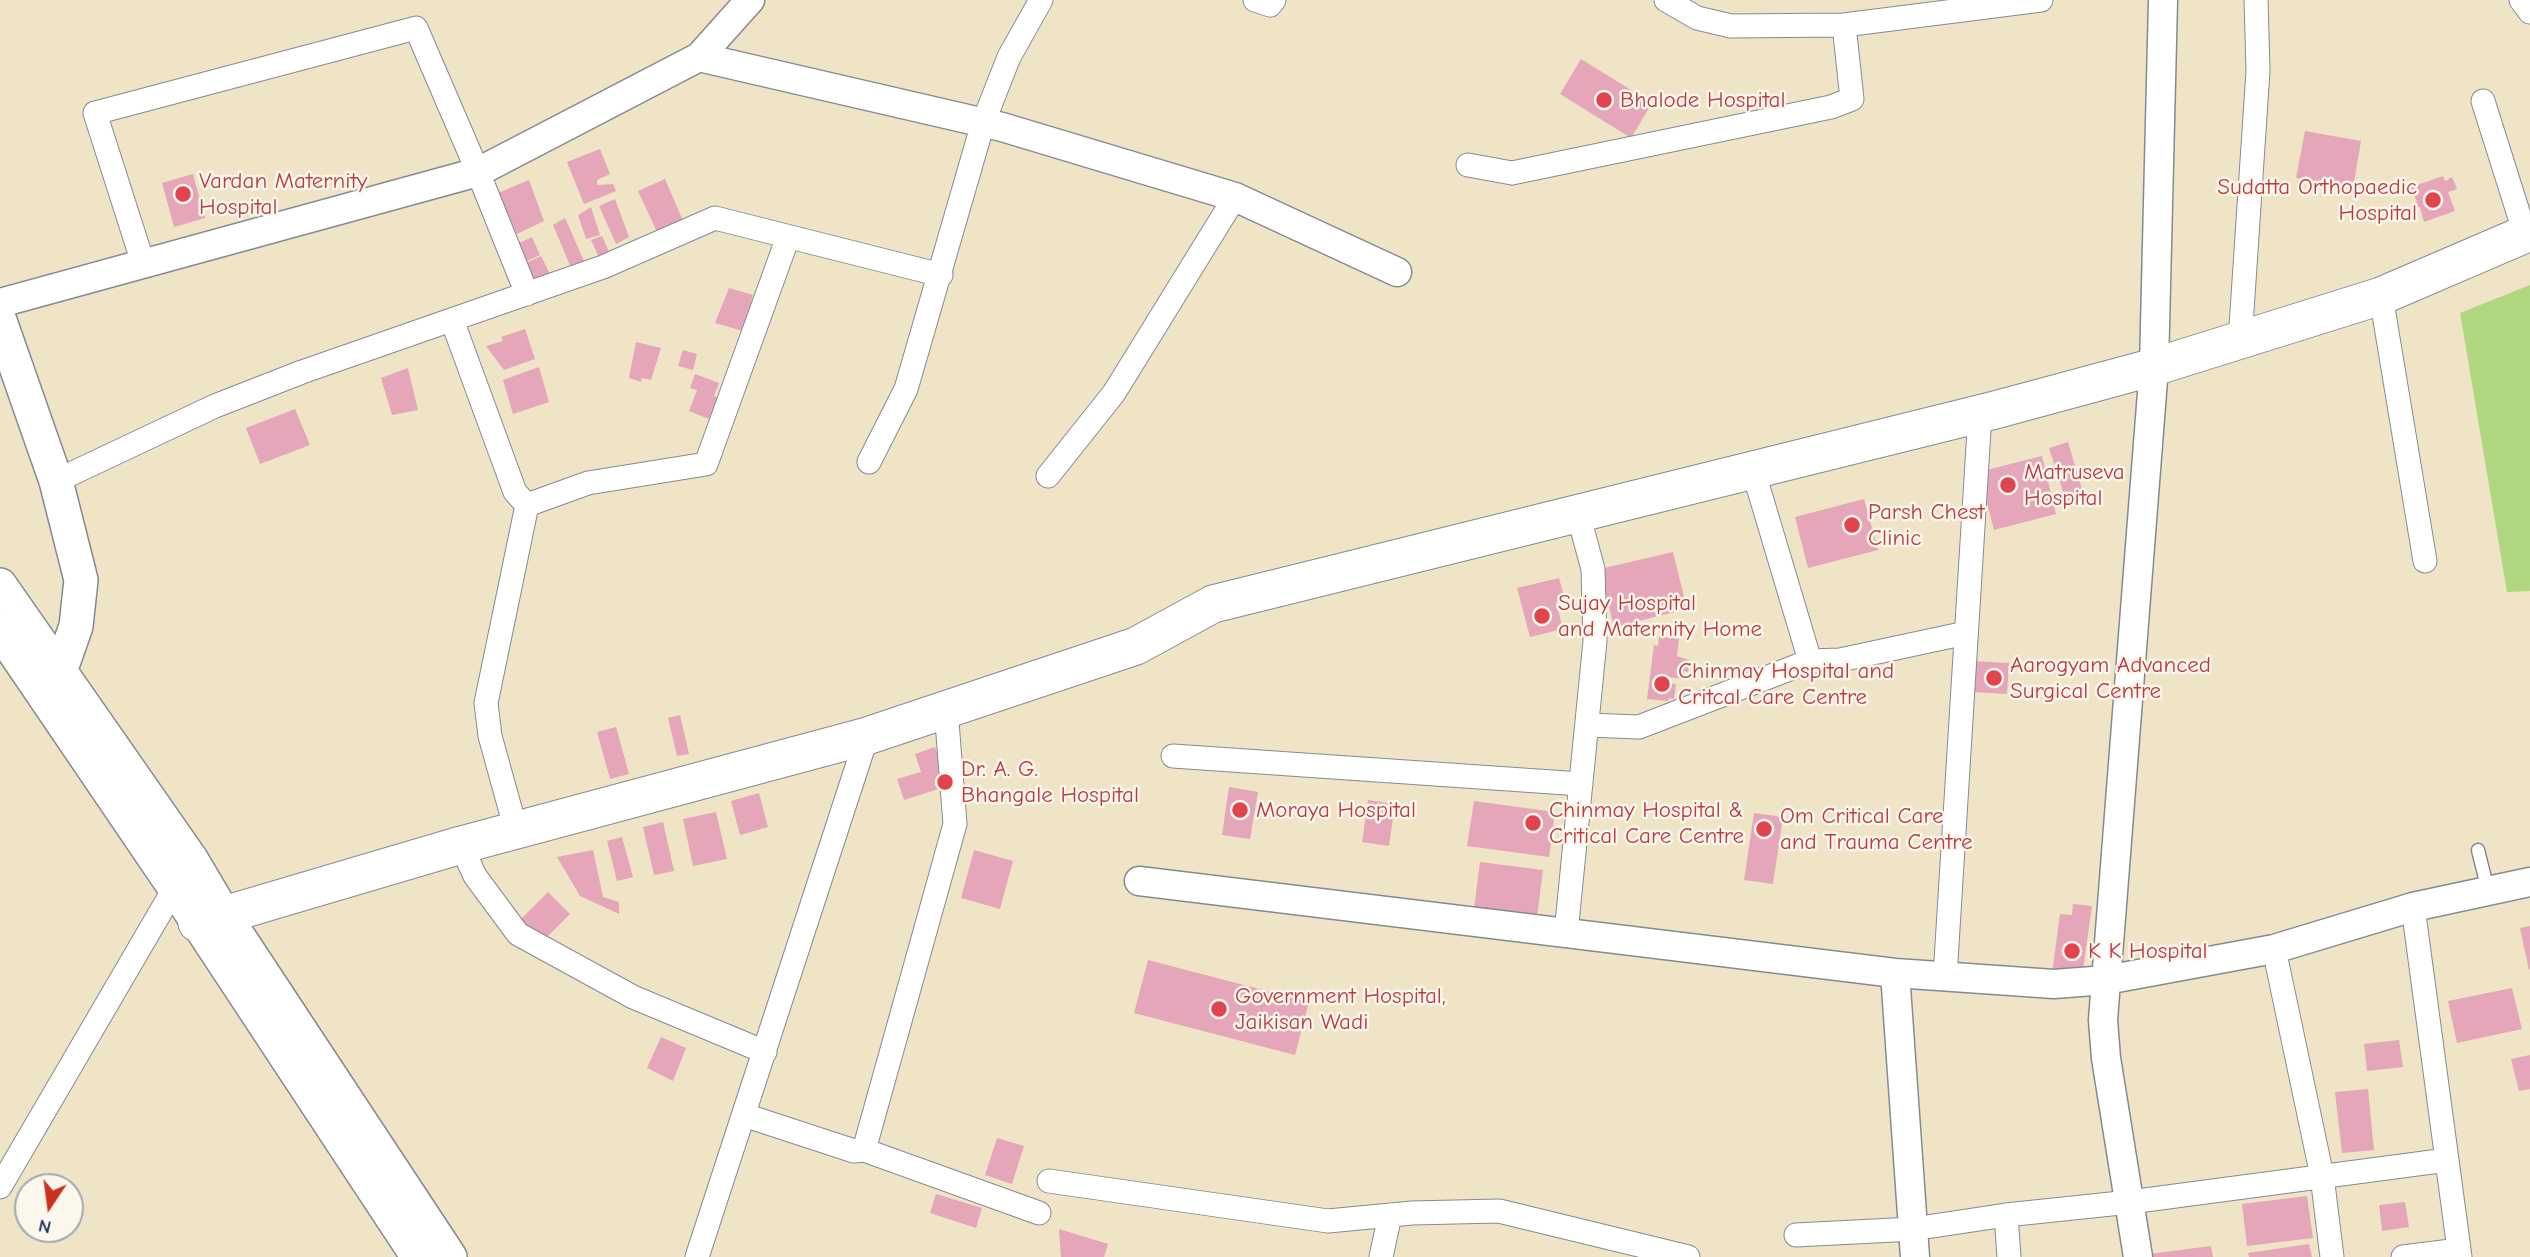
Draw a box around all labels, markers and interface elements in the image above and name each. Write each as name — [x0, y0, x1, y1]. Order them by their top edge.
place label: Bhalode Hospital — [1620, 86, 1786, 114]
marker: Bhalode Hospital — [1594, 90, 1614, 110]
place label: Vardan Maternity Hospital — [199, 167, 367, 221]
place label: Sudatta Orthopaedic Hospital — [2217, 173, 2417, 227]
marker: Vardan Maternity Hospital — [173, 184, 193, 204]
marker: Sudatta Orthopaedic Hospital — [2423, 190, 2443, 210]
place label: Matruseva Hospital — [2024, 458, 2125, 512]
marker: Matruseva Hospital — [1998, 475, 2018, 495]
place label: Parsh Chest Clinic — [1868, 498, 1985, 552]
marker: Parsh Chest Clinic — [1842, 515, 1862, 535]
place label: Sujay Hospital and Maternity Home — [1558, 589, 1762, 643]
marker: Sujay Hospital and Maternity Home — [1532, 606, 1552, 626]
place label: Aarogyam Advanced Surgical Centre — [2010, 651, 2211, 705]
place label: Chinmay Hospital and Critcal Care Centre — [1678, 657, 1894, 711]
marker: Aarogyam Advanced Surgical Centre — [1984, 668, 2004, 688]
marker: Chinmay Hospital and Critcal Care Centre — [1652, 674, 1672, 694]
place label: Dr. A. G. Bhangale Hospital — [961, 755, 1139, 809]
marker: Dr. A. G. Bhangale Hospital — [935, 772, 955, 792]
place label: Moraya Hospital — [1256, 796, 1416, 824]
place label: Chinmay Hospital & Critical Care Centre — [1549, 796, 1744, 850]
marker: Moraya Hospital — [1230, 800, 1250, 820]
place label: Om Critical Care and Trauma Centre — [1780, 802, 1973, 856]
marker: Chinmay Hospital & Critical Care Centre — [1523, 813, 1543, 833]
marker: Om Critical Care and Trauma Centre — [1754, 819, 1774, 839]
place label: K K Hospital — [2088, 937, 2208, 965]
marker: K K Hospital — [2062, 941, 2082, 961]
place label: Government Hospital, Jaikisan Wadi — [1235, 982, 1446, 1036]
marker: Government Hospital, Jaikisan Wadi — [1209, 999, 1229, 1019]
north arrow — [14, 1173, 84, 1243]
text: N — [36, 1214, 53, 1239]

